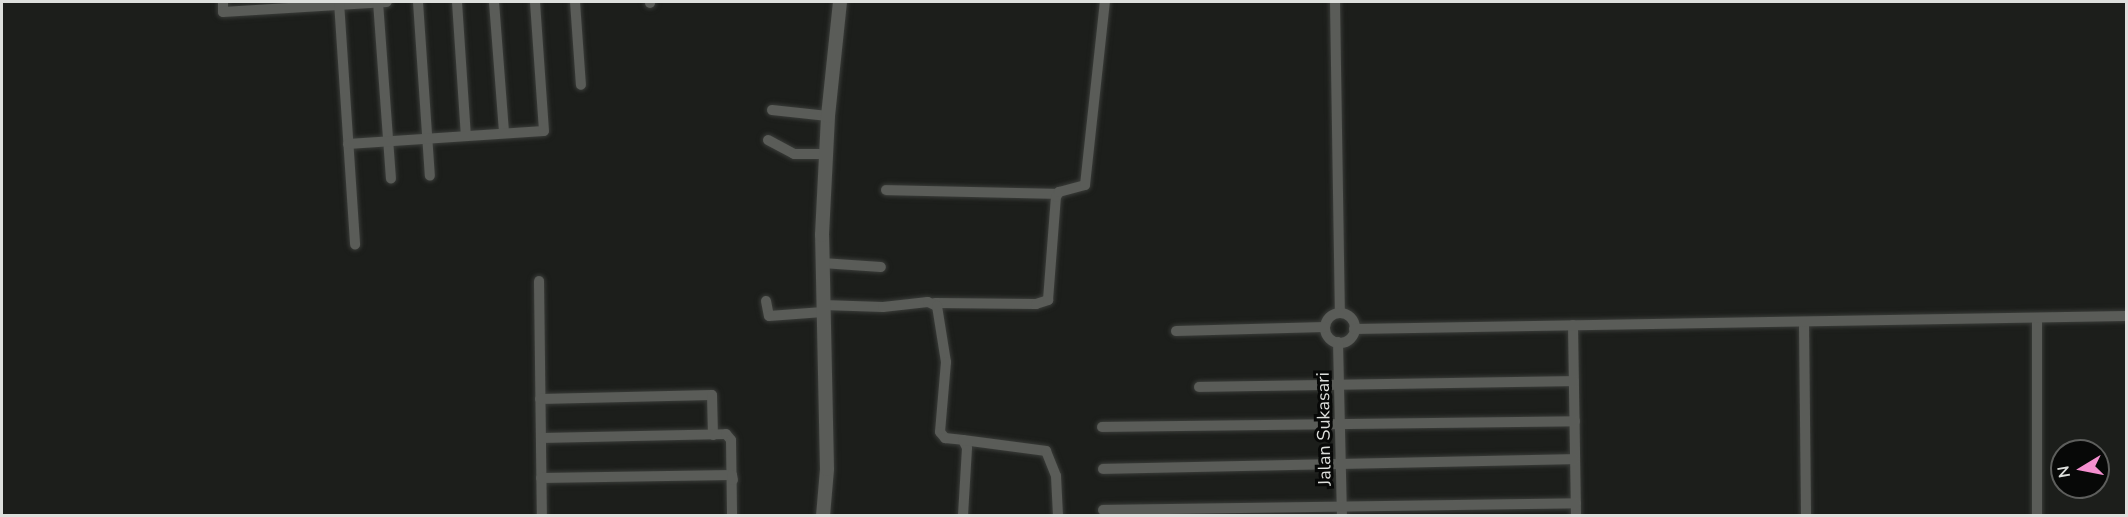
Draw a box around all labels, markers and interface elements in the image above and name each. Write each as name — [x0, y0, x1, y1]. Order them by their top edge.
street label: Jalan Sukasari — [1312, 372, 1336, 486]
north arrow — [2050, 439, 2110, 499]
text: N — [2052, 464, 2076, 480]

